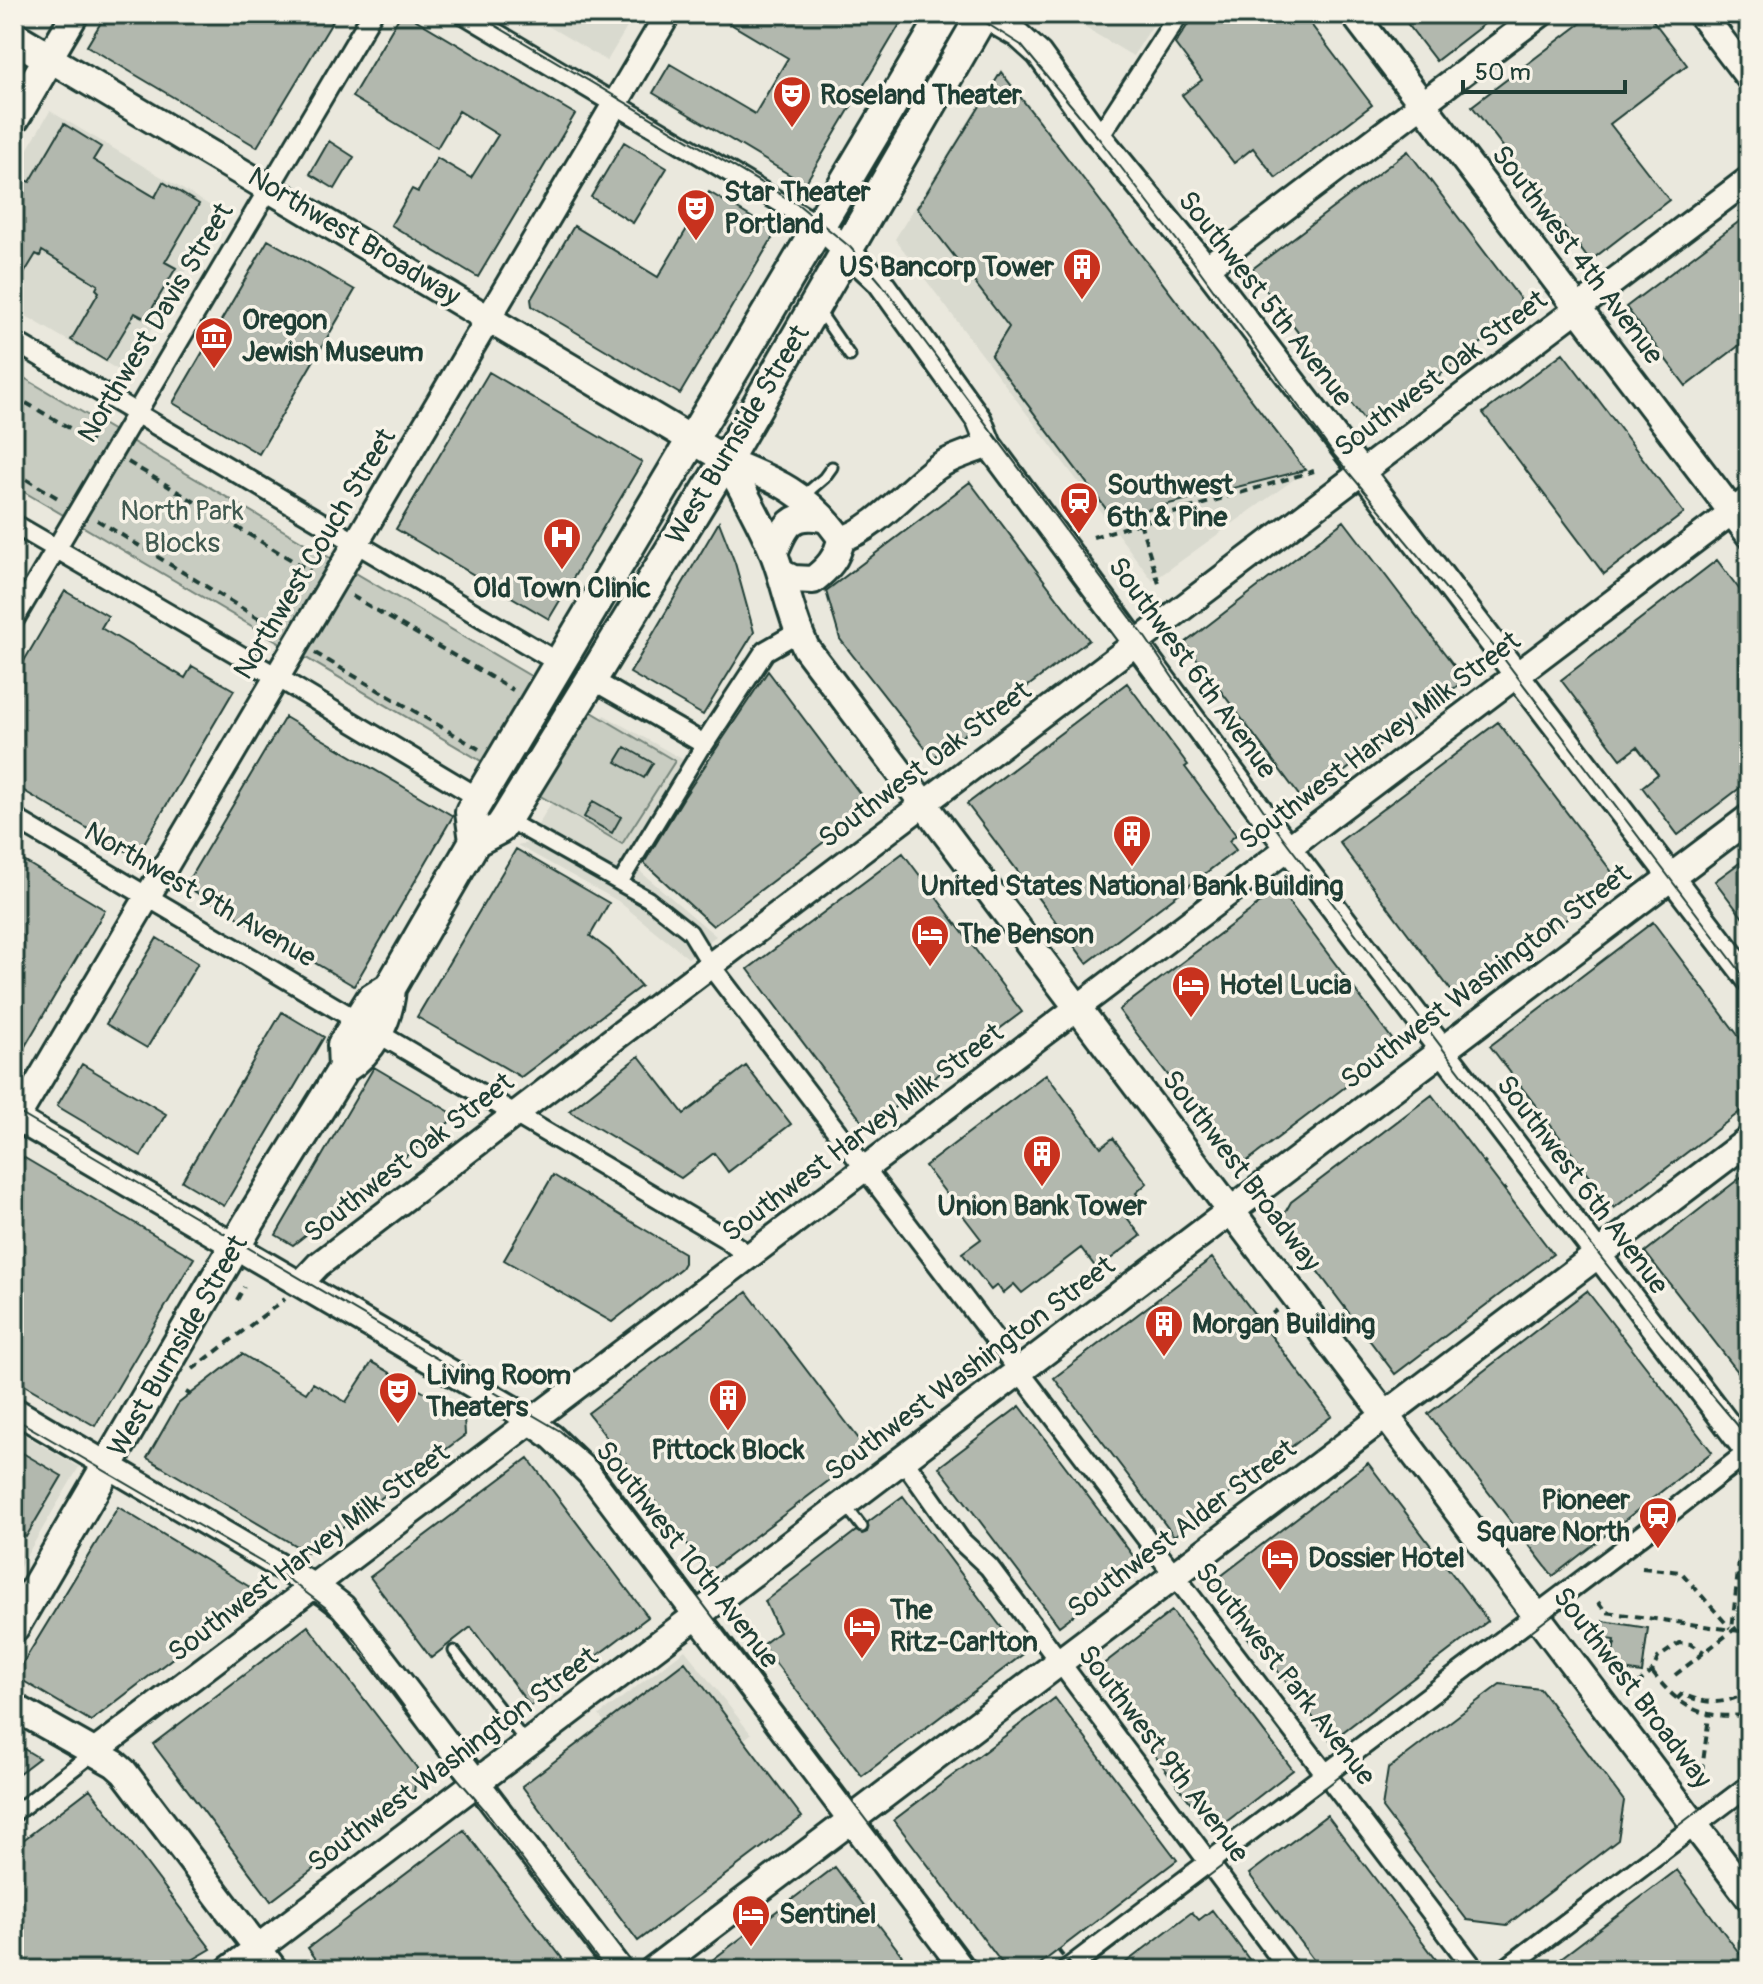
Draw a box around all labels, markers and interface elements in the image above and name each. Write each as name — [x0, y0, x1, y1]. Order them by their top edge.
scale bar — [1463, 44, 1625, 94]
text: 50 m — [1475, 58, 1531, 87]
theatre icon: Roseland Theater — [771, 74, 813, 129]
place label: Roseland Theater — [820, 78, 1023, 113]
street label: Southwest 4th Avenue — [1483, 139, 1671, 372]
street label: Northwest Broadway — [241, 160, 467, 314]
place label: Star Theater Portland — [724, 175, 871, 242]
street label: Southwest 5th Avenue — [1170, 184, 1360, 414]
theatre icon: Star Theater Portland — [675, 187, 717, 242]
street label: Northwest Davis Street — [71, 196, 242, 449]
building icon: US Bancorp Tower — [1061, 246, 1103, 301]
place label: US Bancorp Tower — [839, 250, 1055, 285]
street label: Southwest Oak Street — [1328, 282, 1555, 465]
place label: Oregon Jewish Museum — [242, 303, 424, 370]
museum icon: Oregon Jewish Museum — [193, 315, 235, 370]
street label: West Burnside Street — [659, 318, 818, 551]
street label: Northwest Couch Street — [226, 421, 404, 686]
place label: Southwest 6th & Pine — [1107, 468, 1234, 535]
station icon: Southwest 6th & Pine — [1058, 480, 1100, 535]
park label: North Park Blocks — [120, 494, 244, 561]
hospital icon: Old Town Clinic — [541, 516, 583, 571]
street label: Southwest 6th Avenue — [1100, 550, 1284, 786]
place label: Old Town Clinic — [473, 571, 651, 606]
street label: Southwest Harvey Milk Street — [1232, 623, 1528, 858]
street label: Southwest Oak Street — [812, 673, 1039, 856]
building icon: United States National Bank Building — [1111, 813, 1153, 868]
street label: Northwest 9th Avenue — [78, 814, 322, 976]
street label: Southwest Washington Street — [1334, 856, 1638, 1097]
place label: United States National Bank Building — [920, 869, 1344, 904]
hotel icon: The Benson — [909, 913, 951, 968]
place label: The Benson — [957, 917, 1094, 952]
hotel icon: Hotel Lucia — [1170, 964, 1212, 1019]
place label: Hotel Lucia — [1219, 968, 1352, 1003]
street label: Southwest Harvey Milk Street — [715, 1015, 1011, 1250]
street label: Southwest Broadway — [1154, 1063, 1328, 1279]
street label: Southwest Oak Street — [297, 1065, 522, 1251]
street label: Southwest 6th Avenue — [1488, 1069, 1676, 1302]
building icon: Union Bank Tower — [1021, 1133, 1063, 1188]
place label: Union Bank Tower — [937, 1189, 1148, 1224]
street label: West Burnside Street — [100, 1228, 256, 1463]
street label: Southwest Washington Street — [818, 1248, 1122, 1489]
building icon: Morgan Building — [1143, 1303, 1185, 1358]
place label: Morgan Building — [1192, 1307, 1375, 1342]
place label: Living Room Theaters — [425, 1358, 571, 1425]
theatre icon: Living Room Theaters — [377, 1370, 419, 1425]
building icon: Pittock Block — [707, 1377, 749, 1432]
street label: Southwest Alder Street — [1061, 1431, 1304, 1626]
place label: Pittock Block — [651, 1433, 805, 1468]
street label: Southwest 10th Avenue — [587, 1434, 787, 1676]
street label: Southwest Harvey Milk Street — [161, 1435, 457, 1670]
place label: Pioneer Square North — [1476, 1483, 1631, 1550]
station icon: Pioneer Square North — [1637, 1495, 1679, 1550]
hotel icon: Dossier Hotel — [1259, 1537, 1301, 1592]
place label: Dossier Hotel — [1308, 1541, 1465, 1576]
street label: Southwest Park Avenue — [1187, 1555, 1383, 1793]
street label: Southwest Broadway — [1545, 1580, 1719, 1796]
place label: The Ritz-Carlton — [889, 1593, 1038, 1660]
hotel icon: The Ritz-Carlton — [841, 1605, 883, 1660]
street label: Southwest 9th Avenue — [1070, 1638, 1256, 1870]
street label: Southwest Washington Street — [301, 1639, 605, 1880]
hotel icon: Sentinel — [730, 1893, 772, 1948]
place label: Sentinel — [779, 1897, 876, 1932]

